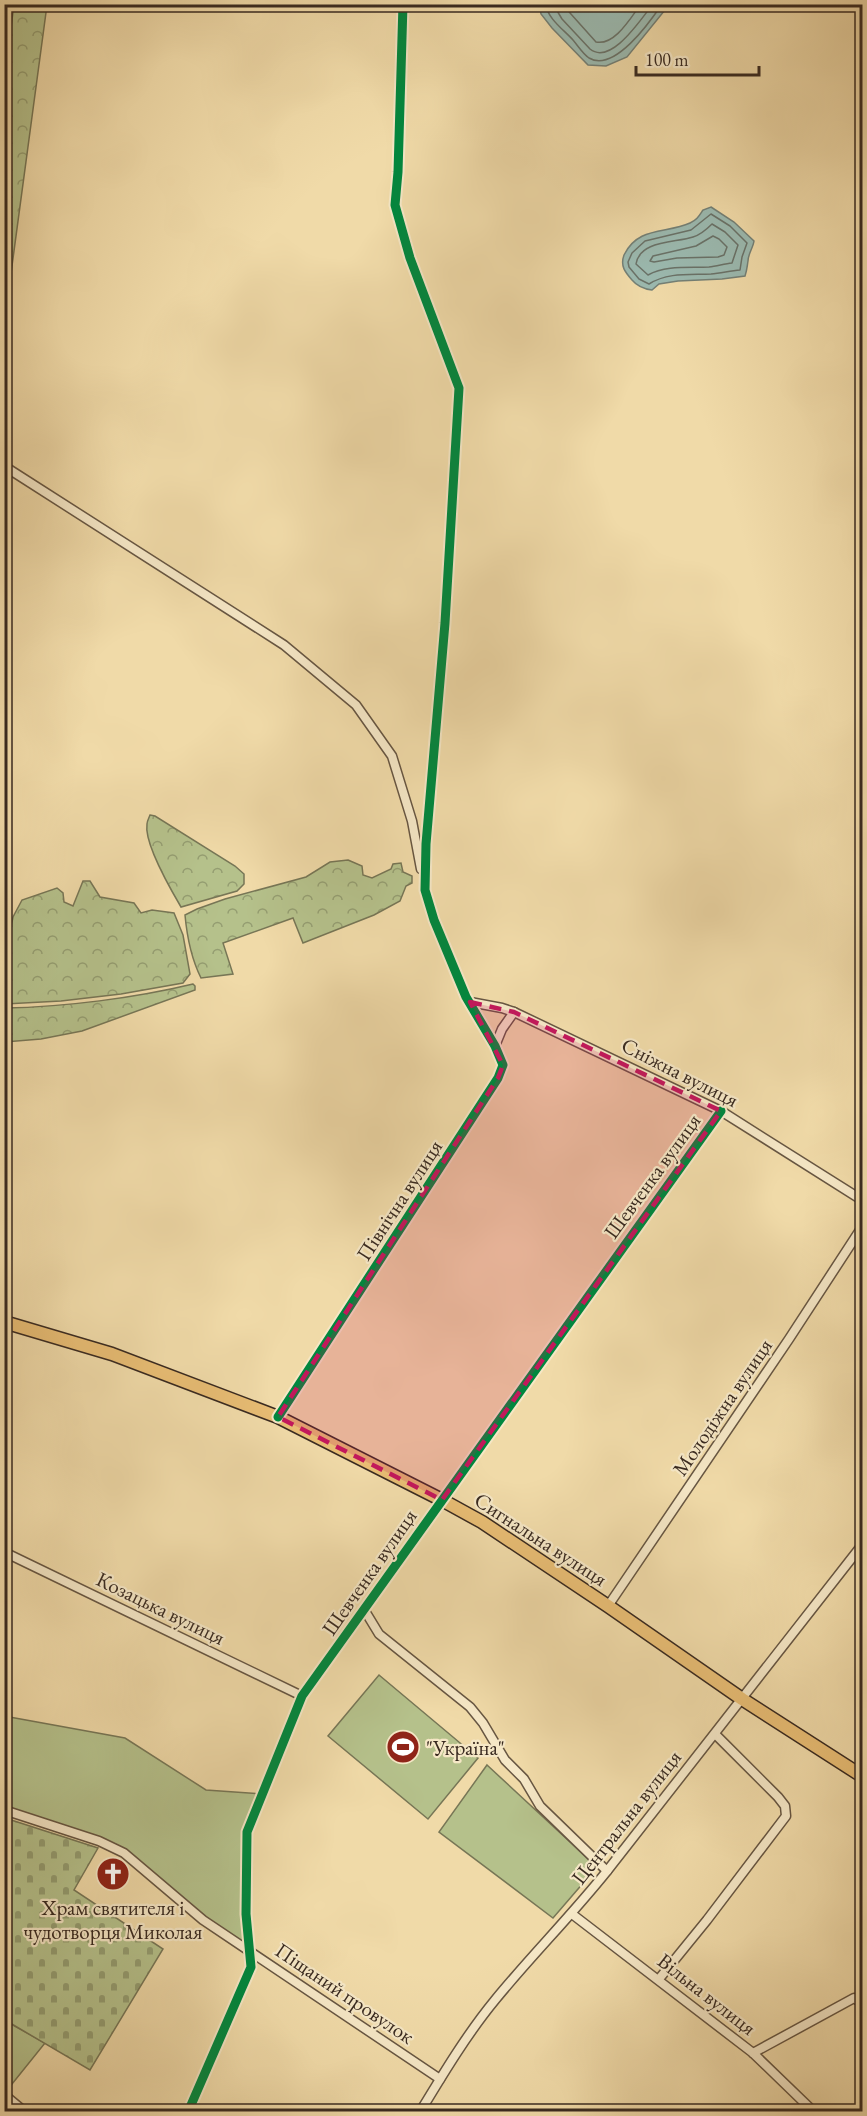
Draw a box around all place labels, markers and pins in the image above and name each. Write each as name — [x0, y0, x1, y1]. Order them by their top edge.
sports icon: "Україна" — [385, 1729, 421, 1765]
place label: "Україна" — [426, 1734, 505, 1761]
church icon: Храм святителя і чудотворця Миколая — [95, 1856, 131, 1892]
place label: Храм святителя і чудотворця Миколая — [24, 1894, 202, 1945]

